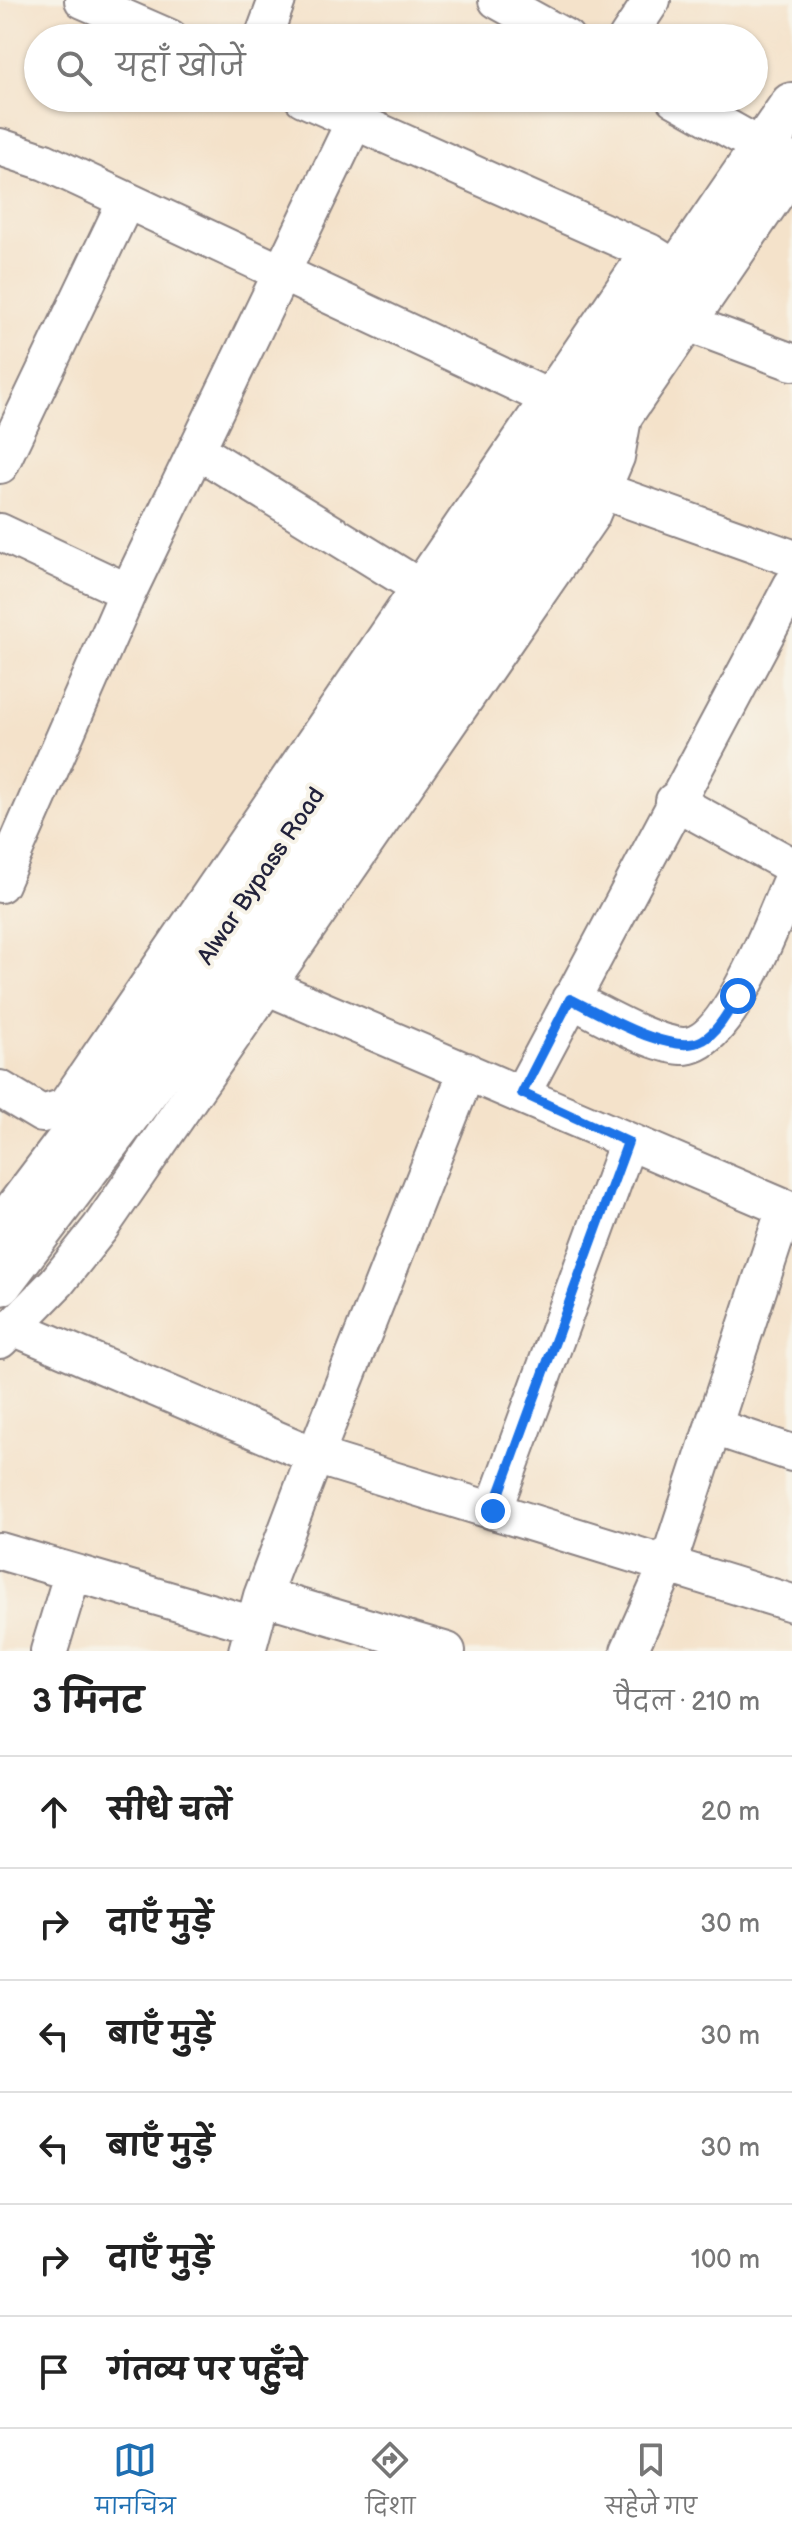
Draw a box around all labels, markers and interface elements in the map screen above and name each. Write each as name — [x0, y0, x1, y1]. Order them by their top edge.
search box — [24, 24, 768, 112]
icon: search — [52, 46, 96, 90]
text: यहाँ खोजें — [116, 49, 245, 85]
street label: Alwar Bypass Road — [191, 782, 331, 970]
route start — [720, 978, 756, 1014]
route end — [475, 1493, 511, 1529]
text: 3 मिनट — [32, 1681, 144, 1722]
text: पैदल · 210 m — [614, 1687, 760, 1718]
icon: ahead — [32, 1790, 76, 1834]
text: सीधे चलें — [108, 1793, 231, 1829]
text: 20 m — [701, 1797, 760, 1828]
icon: right — [32, 1902, 76, 1946]
text: दाएँ मुड़ें — [108, 1905, 213, 1941]
text: 30 m — [700, 1909, 760, 1940]
icon: left — [32, 2014, 76, 2058]
text: बाएँ मुड़ें — [108, 2017, 214, 2053]
text: 30 m — [700, 2021, 760, 2052]
icon: left — [32, 2126, 76, 2170]
text: बाएँ मुड़ें — [108, 2129, 214, 2165]
text: 30 m — [700, 2133, 760, 2164]
icon: right — [32, 2238, 76, 2282]
text: दाएँ मुड़ें — [108, 2241, 213, 2277]
text: 100 m — [691, 2245, 760, 2276]
icon: arrive — [32, 2350, 76, 2394]
text: गंतव्य पर पहुँचे — [108, 2353, 307, 2389]
tab: मानचित्र — [95, 2438, 176, 2531]
tab: दिशा — [366, 2438, 415, 2531]
tab: सहेजे गए — [605, 2438, 697, 2531]

